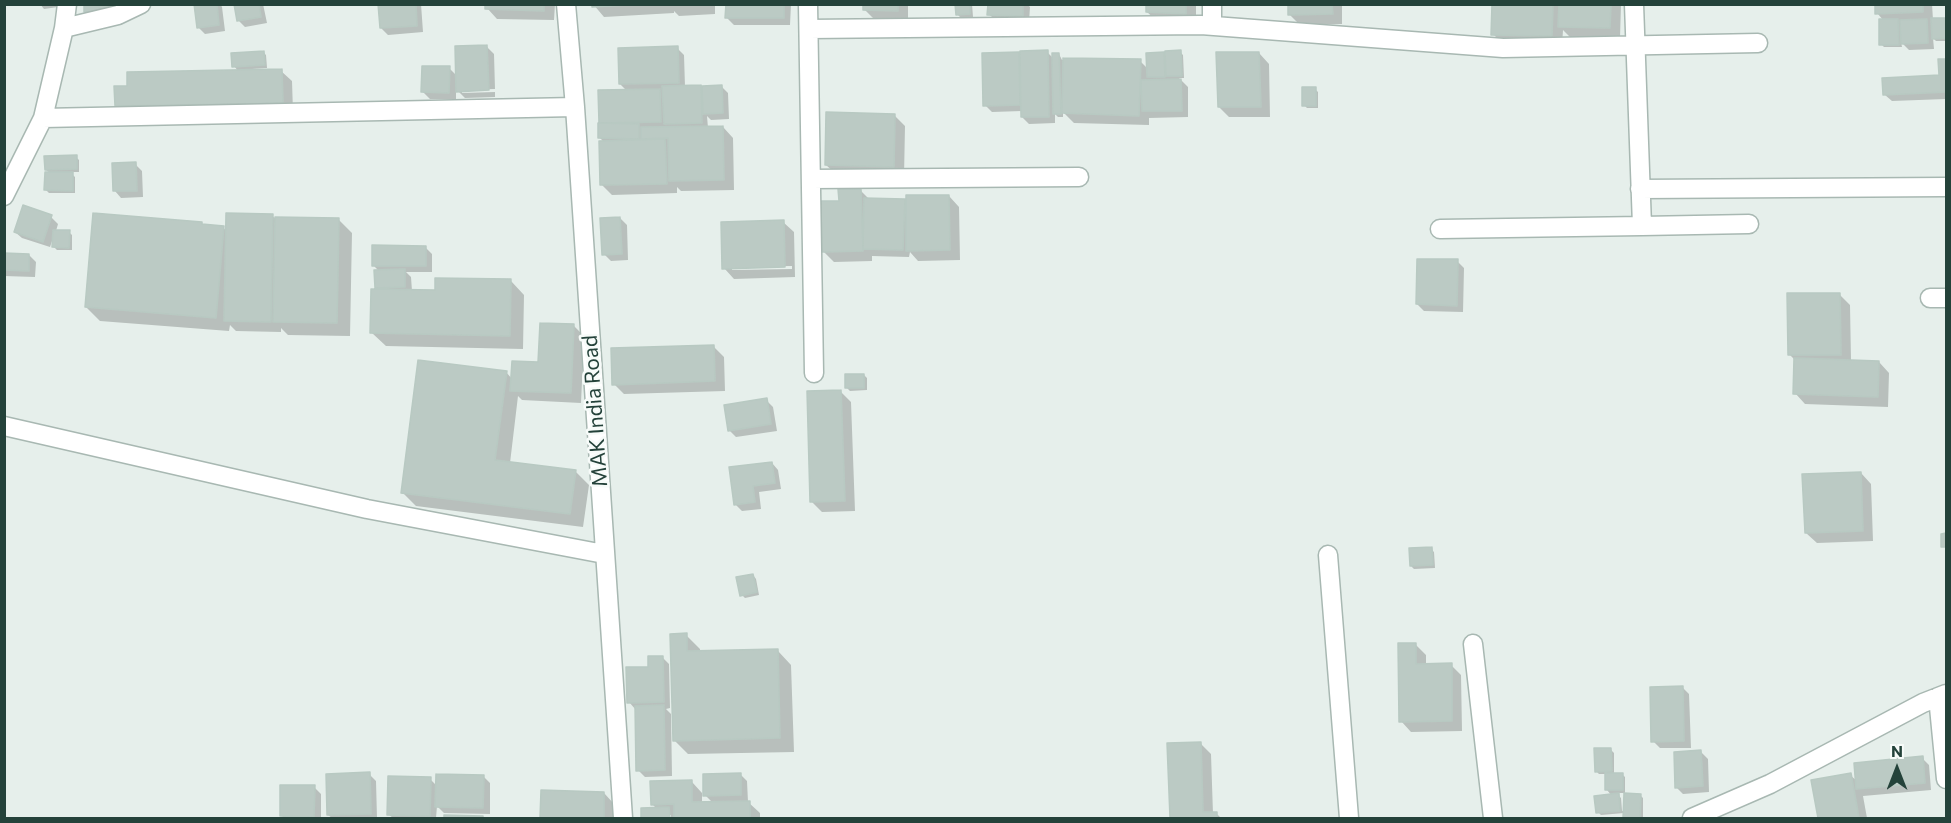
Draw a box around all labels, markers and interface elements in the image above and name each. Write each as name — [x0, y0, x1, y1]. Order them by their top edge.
street label: MAK India Road — [577, 334, 613, 488]
north arrow — [1867, 739, 1927, 799]
text: N — [1891, 741, 1903, 760]

